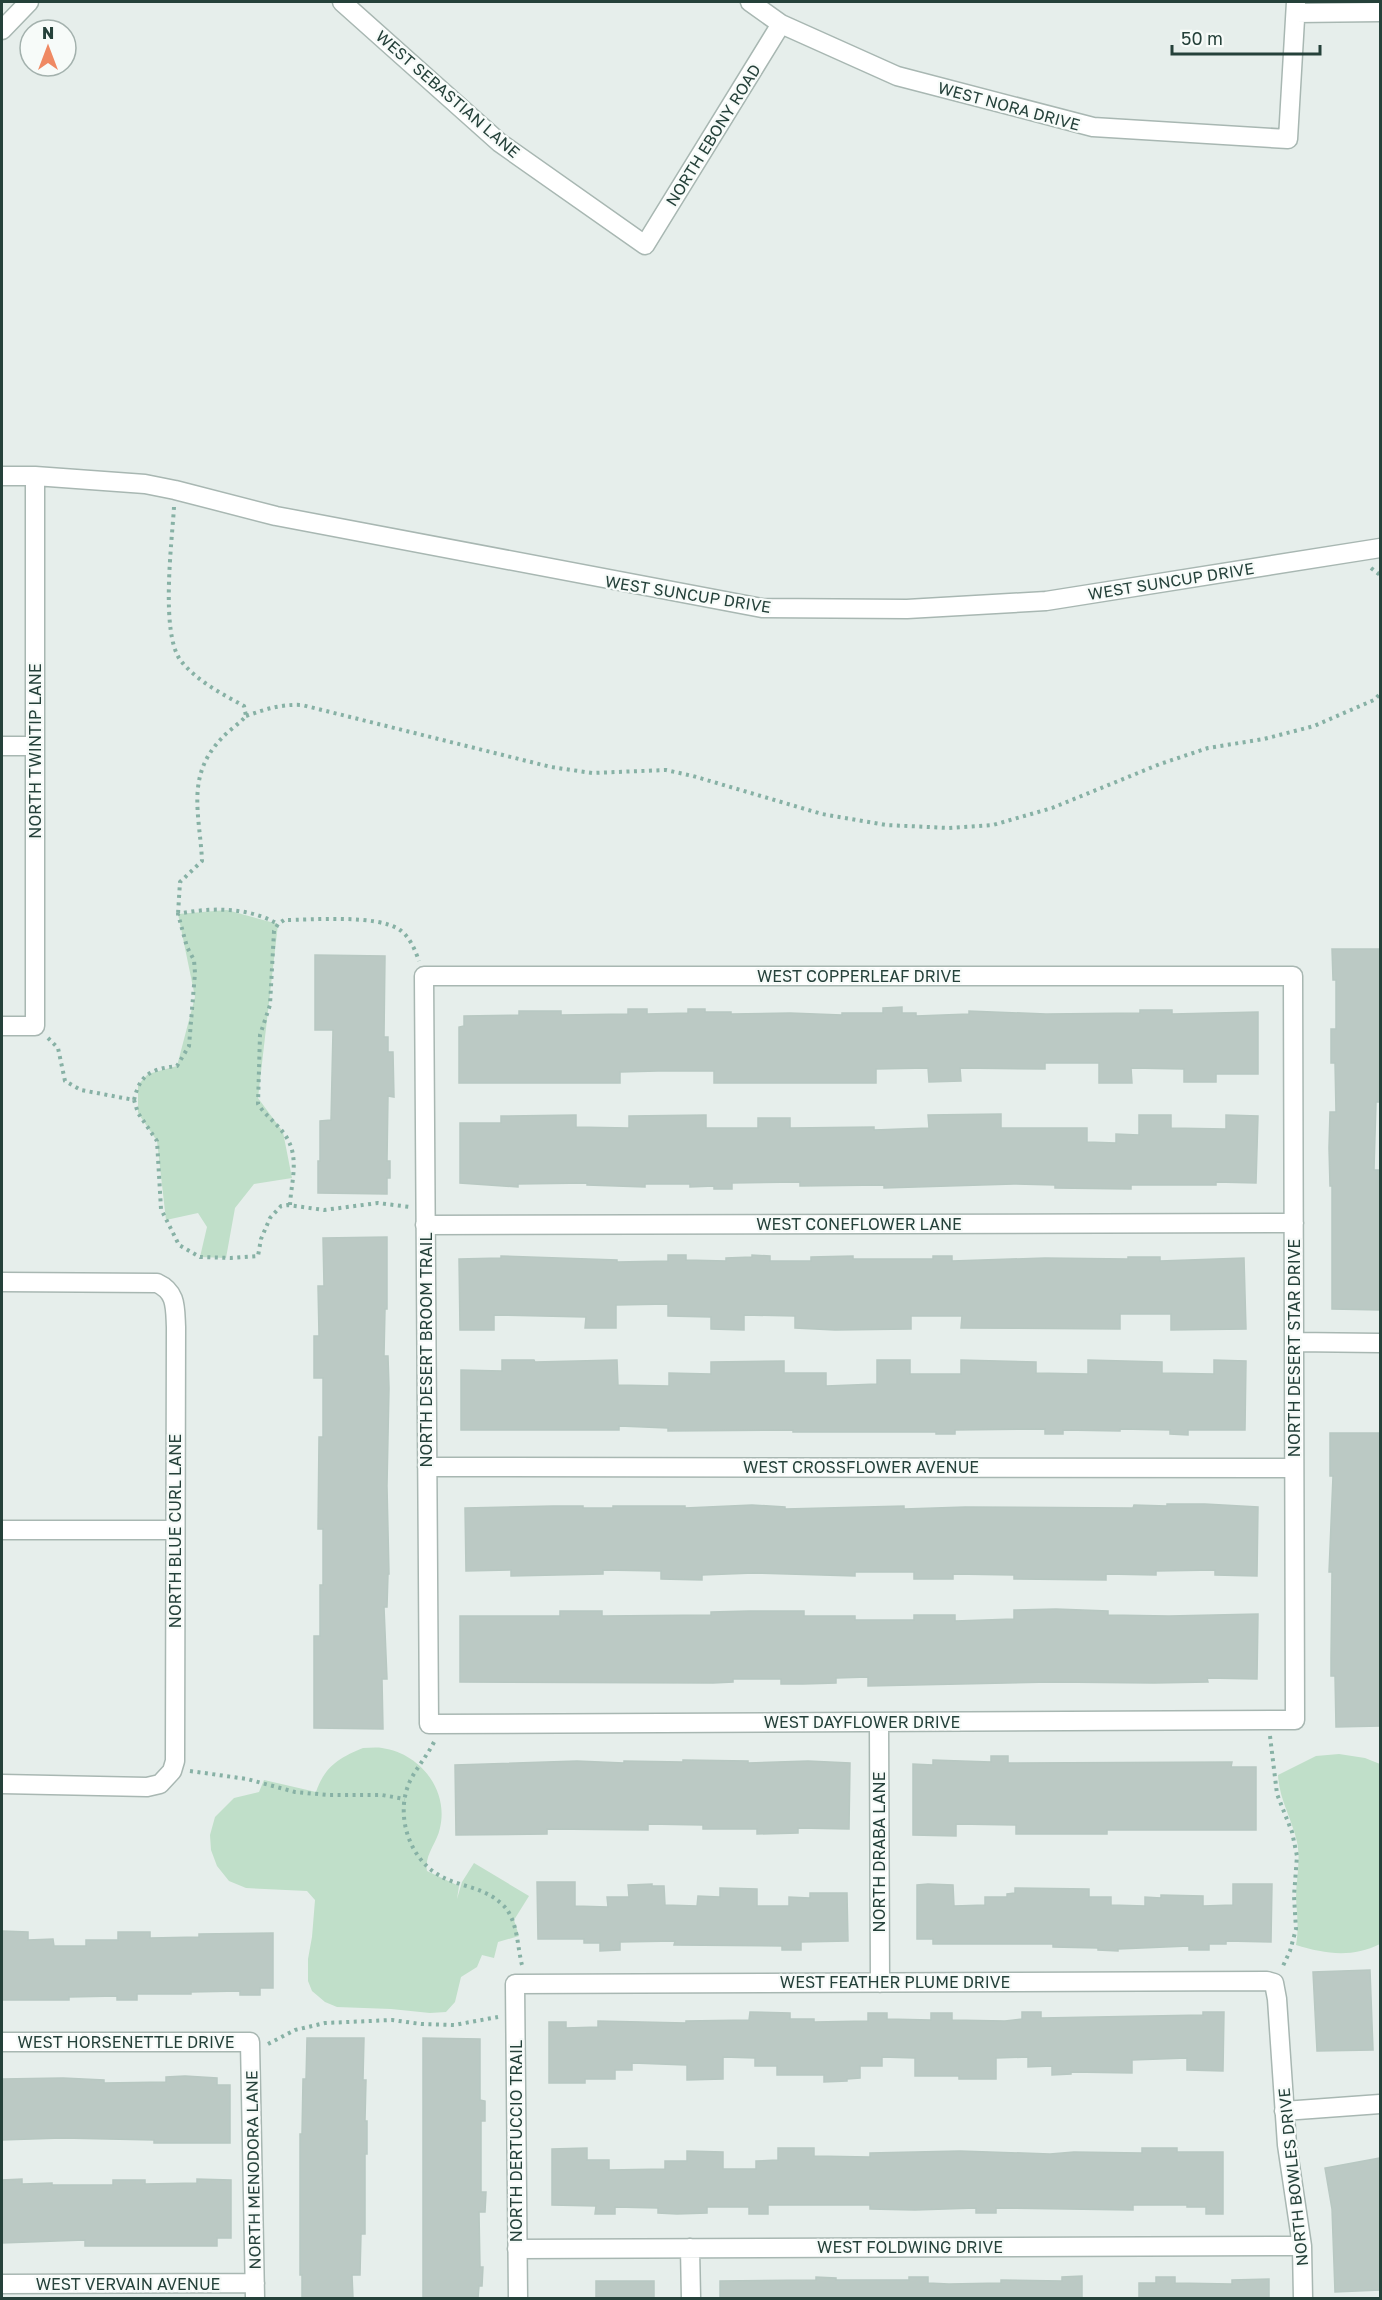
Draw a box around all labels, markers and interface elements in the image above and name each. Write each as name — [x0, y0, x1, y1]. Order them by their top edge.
north arrow — [18, 18, 78, 78]
scale bar — [1172, 18, 1320, 56]
text: N — [42, 23, 54, 43]
street label: WEST SEBASTIAN LANE — [372, 26, 524, 162]
text: 50 m — [1181, 27, 1223, 49]
street label: NORTH EBONY ROAD — [661, 60, 765, 210]
street label: WEST NORA DRIVE — [936, 77, 1082, 135]
street label: WEST SUNCUP DRIVE — [1087, 558, 1255, 604]
street label: WEST SUNCUP DRIVE — [604, 571, 772, 617]
street label: NORTH TWINTIP LANE — [25, 663, 45, 839]
street label: WEST COPPERLEAF DRIVE — [757, 966, 961, 986]
street label: WEST CONEFLOWER LANE — [756, 1214, 962, 1234]
street label: NORTH DESERT BROOM TRAIL — [416, 1232, 436, 1468]
street label: NORTH DESERT STAR DRIVE — [1284, 1239, 1304, 1457]
street label: NORTH BLUE CURL LANE — [165, 1434, 185, 1628]
street label: WEST CROSSFLOWER AVENUE — [743, 1457, 979, 1477]
street label: WEST DAYFLOWER DRIVE — [764, 1712, 960, 1732]
street label: NORTH DRABA LANE — [869, 1772, 889, 1932]
street label: WEST FEATHER PLUME DRIVE — [780, 1972, 1010, 1992]
street label: WEST HORSENETTLE DRIVE — [17, 2032, 235, 2052]
street label: NORTH DERTUCCIO TRAIL — [506, 2040, 526, 2242]
street label: NORTH MENODORA LANE — [241, 2070, 265, 2270]
street label: NORTH BOWLES DRIVE — [1274, 2087, 1312, 2267]
street label: WEST FOLDWING DRIVE — [817, 2237, 1003, 2257]
street label: WEST VERVAIN AVENUE — [36, 2274, 220, 2294]

